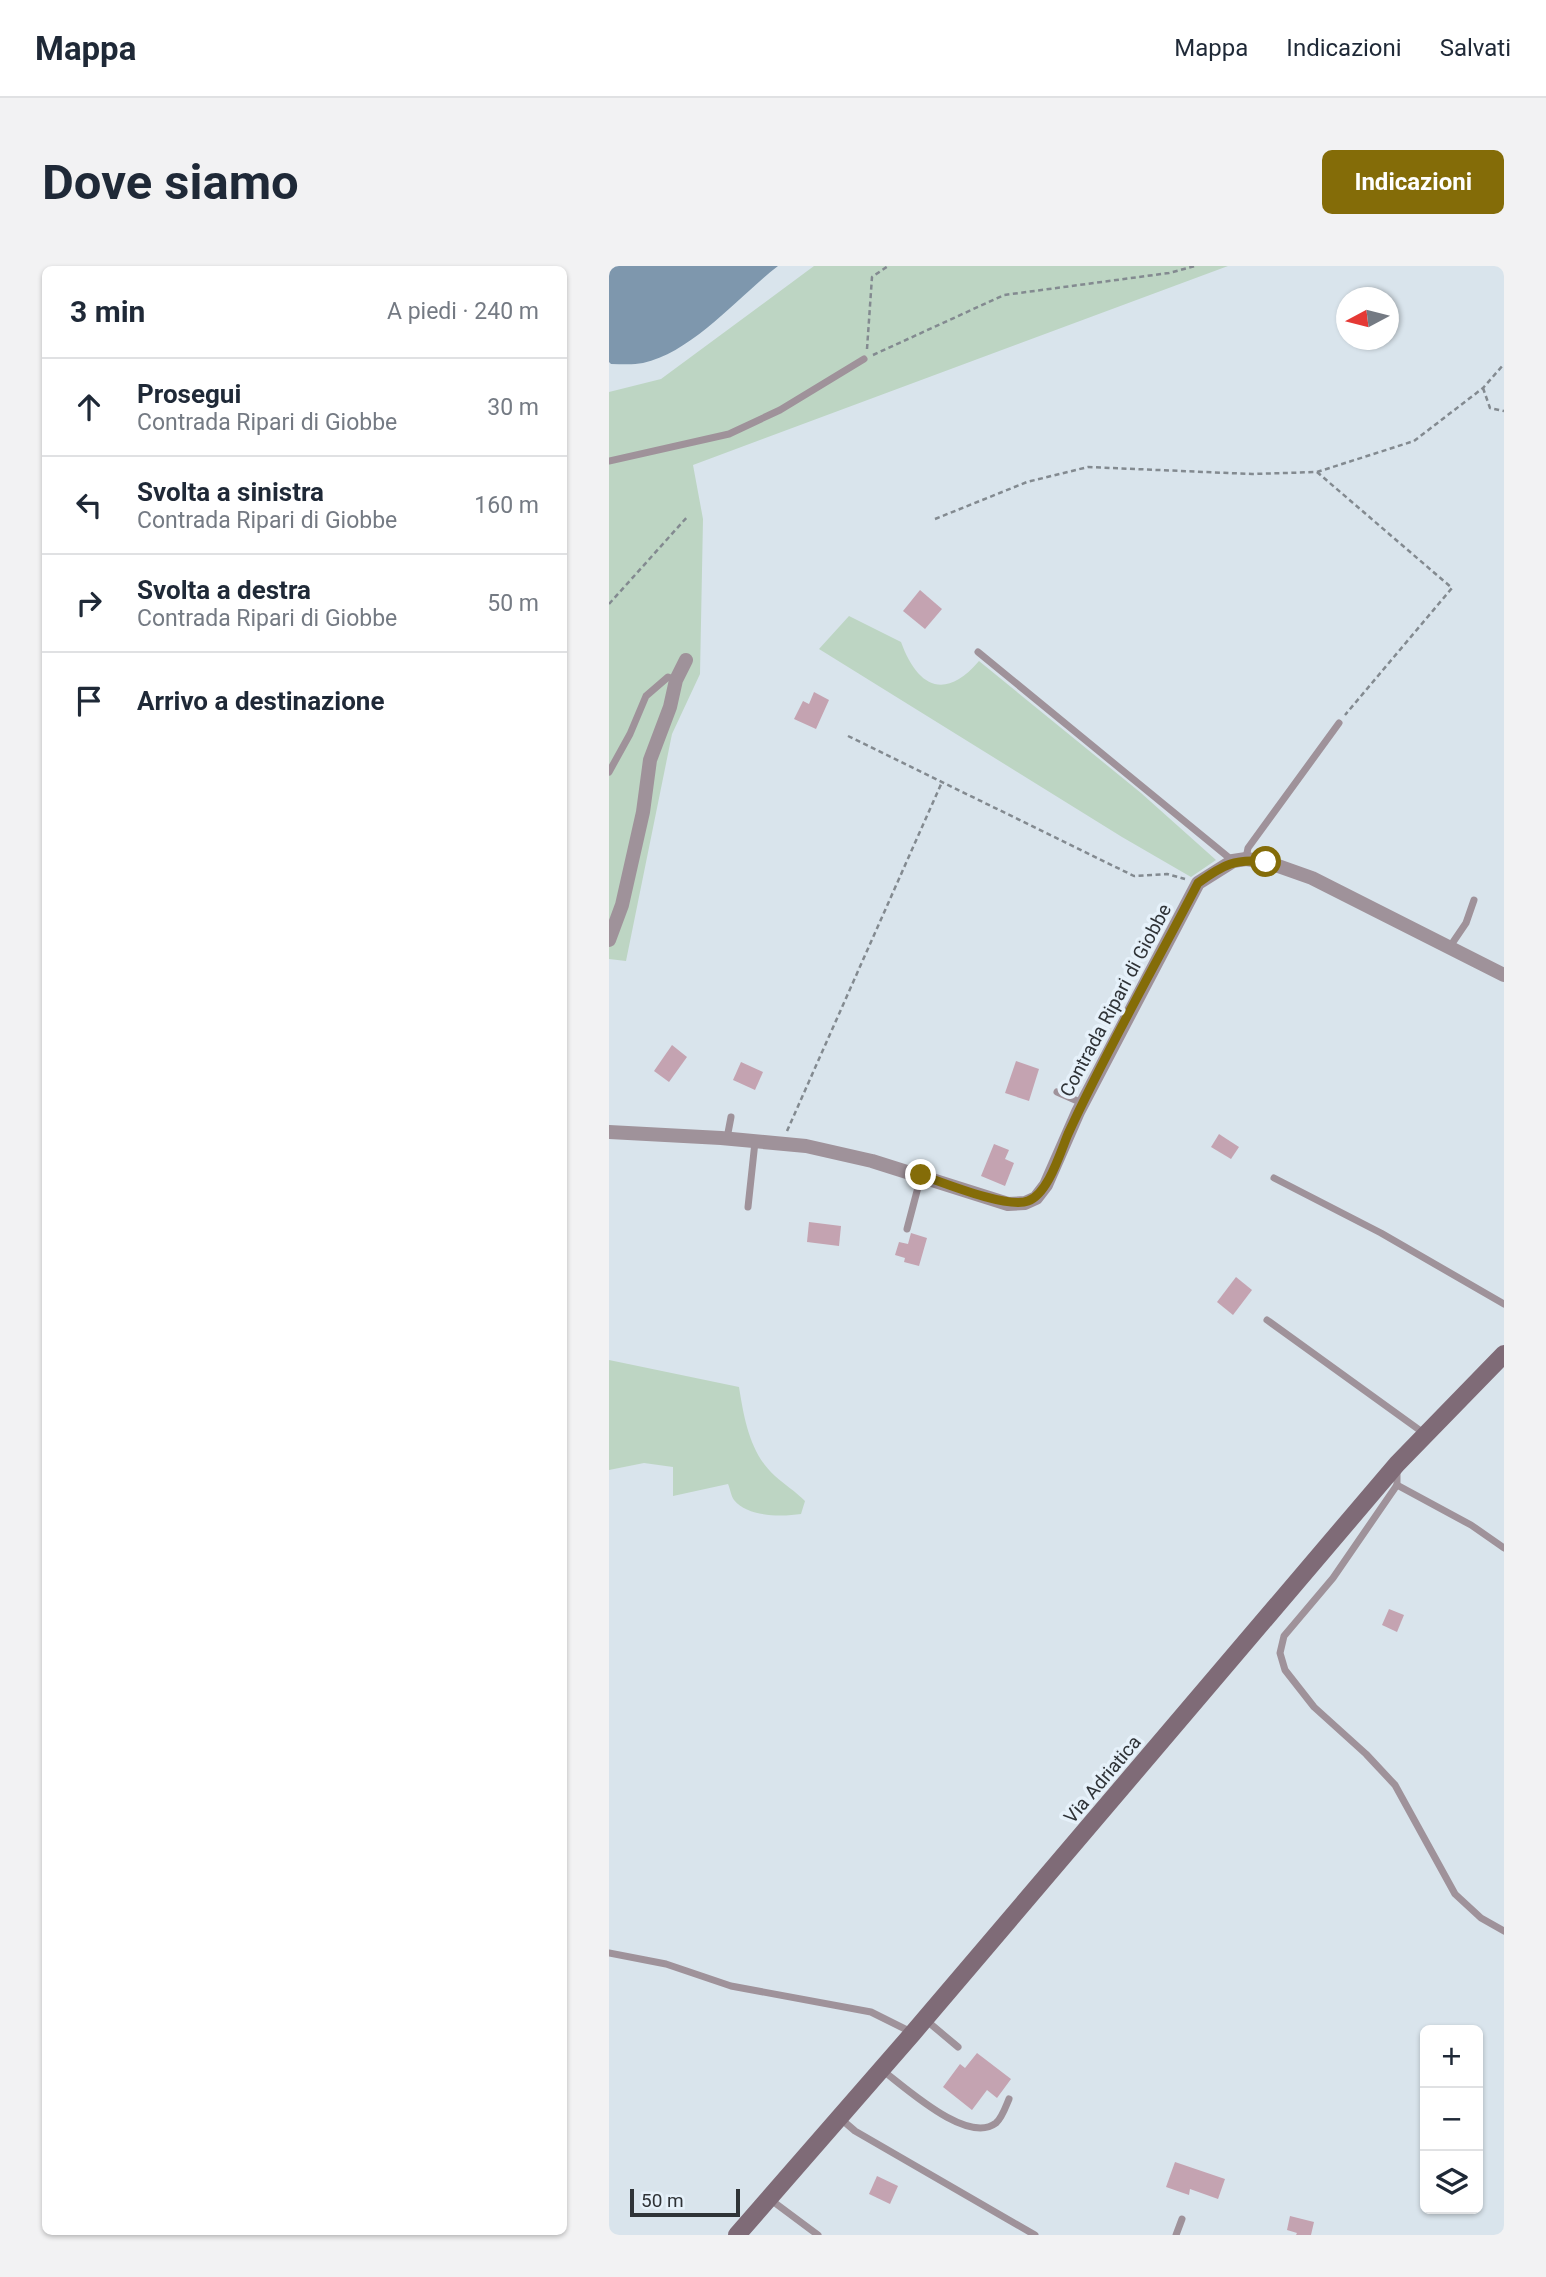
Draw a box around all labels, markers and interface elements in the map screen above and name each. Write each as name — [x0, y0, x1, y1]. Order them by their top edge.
text: Mappa — [35, 29, 136, 68]
text: Mappa — [1174, 34, 1248, 62]
text: Indicazioni — [1286, 34, 1402, 62]
text: Salvati — [1440, 34, 1511, 62]
button: Indicazioni — [1322, 150, 1504, 214]
text: Dove siamo — [42, 154, 299, 211]
north arrow — [1336, 287, 1399, 350]
text: 3 min — [70, 294, 145, 329]
text: A piedi · 240 m — [387, 298, 539, 325]
text: Prosegui — [137, 379, 241, 409]
icon: ahead — [70, 388, 108, 426]
text: 30 m — [487, 394, 539, 421]
text: Contrada Ripari di Giobbe — [137, 409, 397, 436]
text: Svolta a sinistra — [137, 477, 324, 507]
icon: left — [70, 486, 108, 524]
text: 160 m — [474, 492, 539, 519]
text: Contrada Ripari di Giobbe — [137, 507, 397, 534]
text: Svolta a destra — [137, 575, 311, 605]
icon: right — [70, 584, 108, 622]
text: 50 m — [487, 590, 539, 617]
text: Contrada Ripari di Giobbe — [137, 605, 397, 632]
icon: arrive — [70, 682, 108, 720]
text: Arrivo a destinazione — [137, 686, 384, 716]
route start — [1250, 846, 1281, 877]
street label: Contrada Ripari di Giobbe — [1055, 900, 1176, 1101]
route end — [905, 1159, 936, 1190]
street label: Via Adriatica — [1059, 1731, 1146, 1828]
map controls — [1420, 2025, 1483, 2214]
button: + — [1420, 2025, 1483, 2088]
button: − — [1420, 2088, 1483, 2151]
button: layers — [1420, 2151, 1483, 2214]
scale bar — [630, 2186, 740, 2218]
text: 50 m — [641, 2189, 684, 2212]

